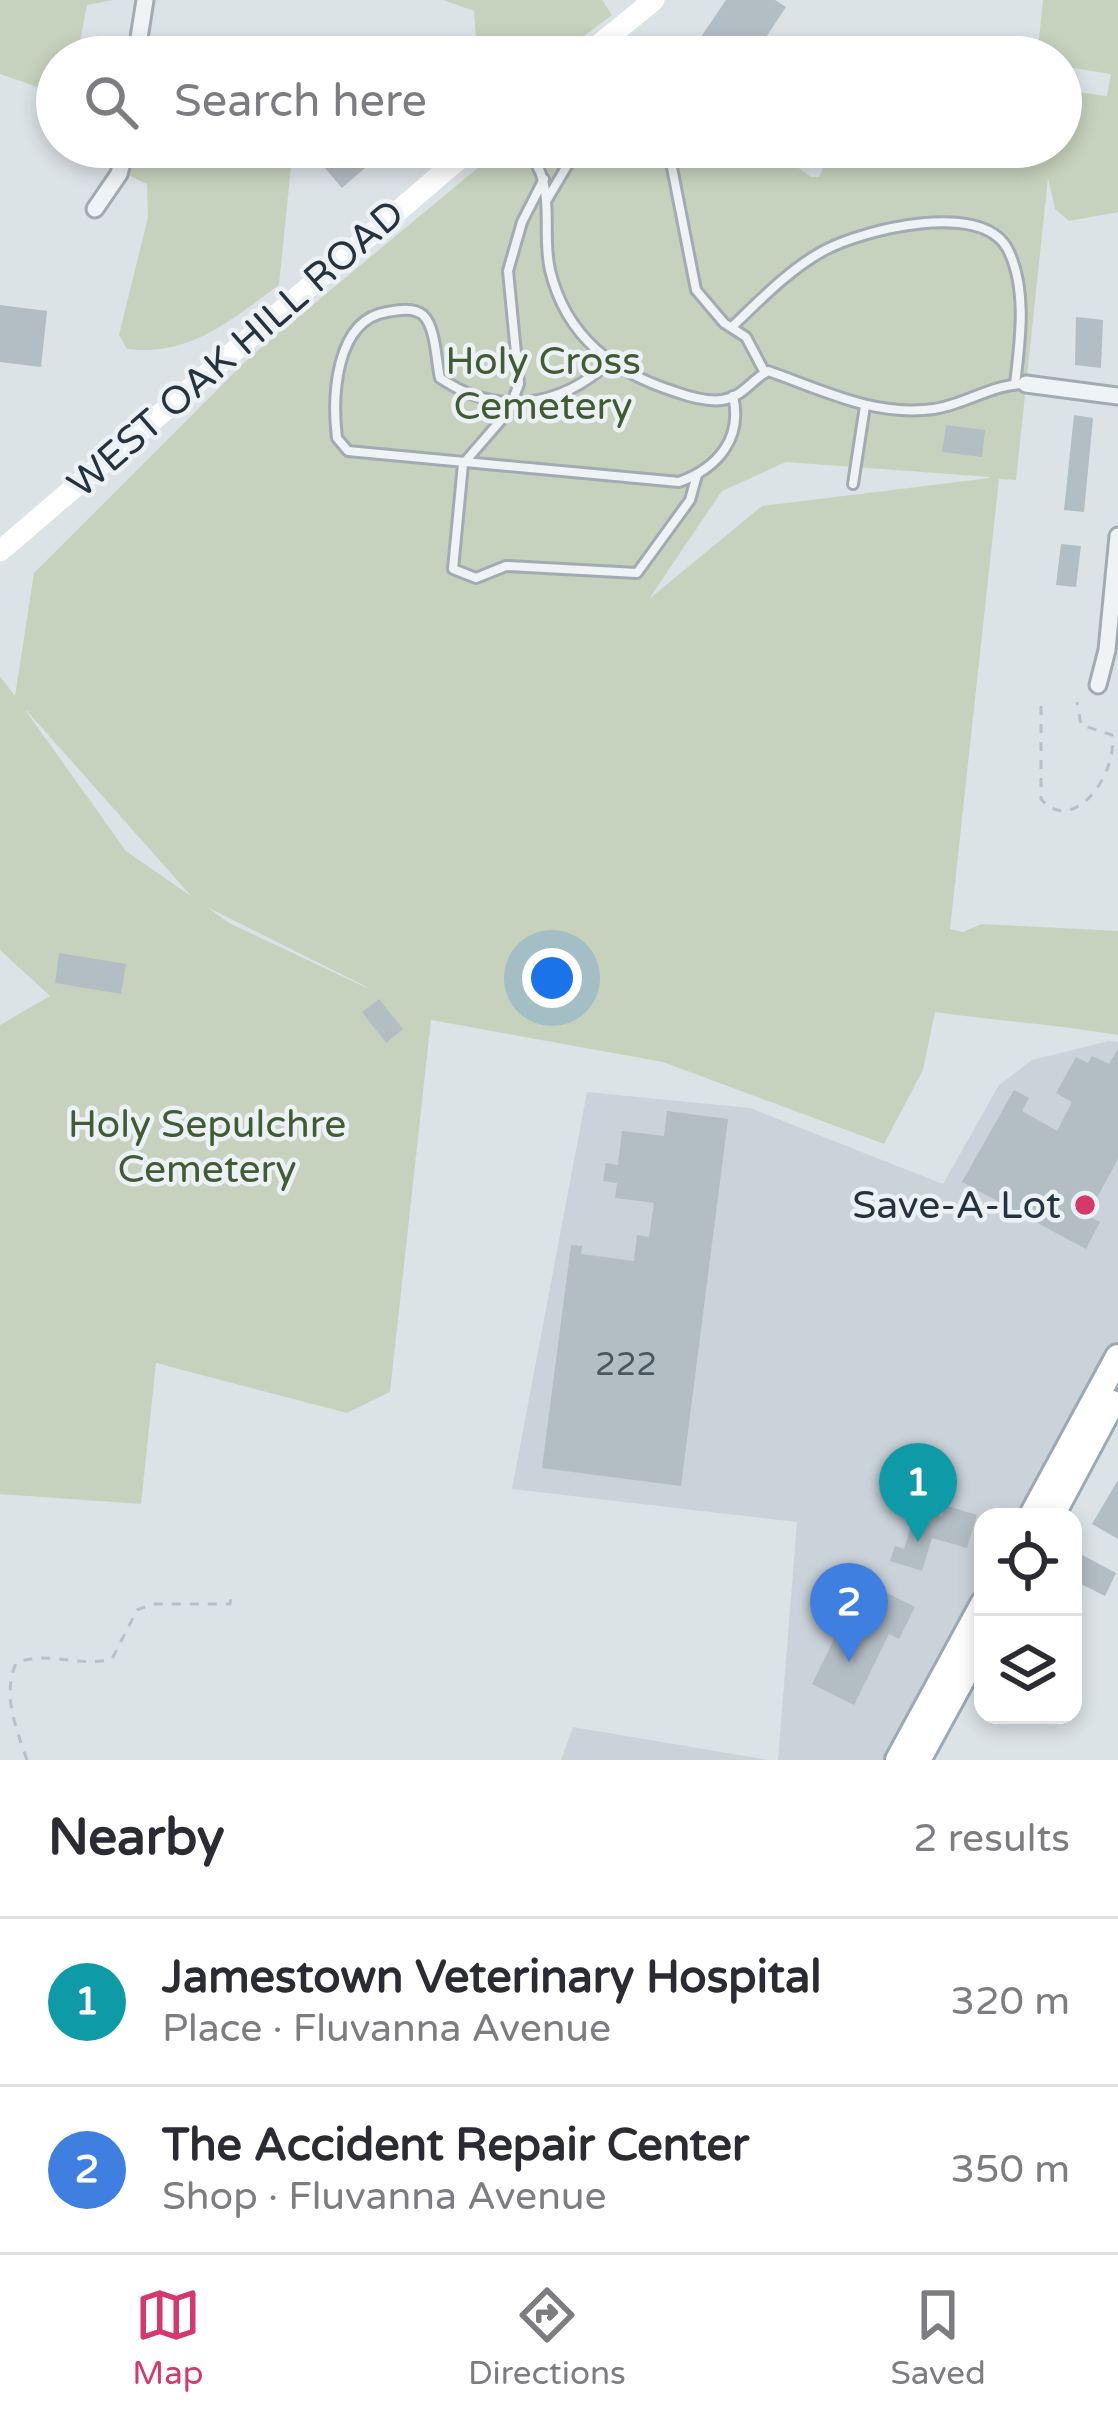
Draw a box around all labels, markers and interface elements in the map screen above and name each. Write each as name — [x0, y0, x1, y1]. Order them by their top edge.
search box — [36, 36, 1082, 168]
icon: search — [78, 69, 144, 135]
text: Search here — [174, 75, 427, 129]
street label: WEST OAK HILL ROAD — [58, 190, 414, 508]
park label: Holy Cross Cemetery — [445, 338, 641, 430]
your location — [522, 948, 582, 1008]
park label: Holy Sepulchre Cemetery — [68, 1101, 346, 1193]
place label: Save-A-Lot — [852, 1182, 1061, 1229]
marker: Save-A-Lot — [1072, 1192, 1098, 1218]
house number: 222 — [595, 1345, 657, 1384]
pin: 1 — [879, 1443, 957, 1542]
map controls — [974, 1508, 1082, 1724]
button: locate — [974, 1508, 1082, 1616]
pin: 2 — [810, 1563, 888, 1662]
button: layers — [974, 1616, 1082, 1724]
text: Nearby — [48, 1807, 225, 1869]
text: 2 results — [913, 1815, 1070, 1862]
text: Jamestown Veterinary Hospital — [162, 1951, 822, 2005]
text: 1 — [75, 1978, 99, 2025]
text: 320 m — [951, 1978, 1070, 2025]
text: Place · Fluvanna Avenue — [162, 2005, 611, 2052]
text: The Accident Repair Center — [162, 2119, 749, 2173]
text: 2 — [75, 2146, 99, 2193]
text: 350 m — [951, 2146, 1070, 2193]
text: Shop · Fluvanna Avenue — [162, 2173, 607, 2220]
tab: Map — [132, 2282, 204, 2393]
tab: Directions — [468, 2282, 626, 2393]
tab: Saved — [890, 2282, 986, 2393]

